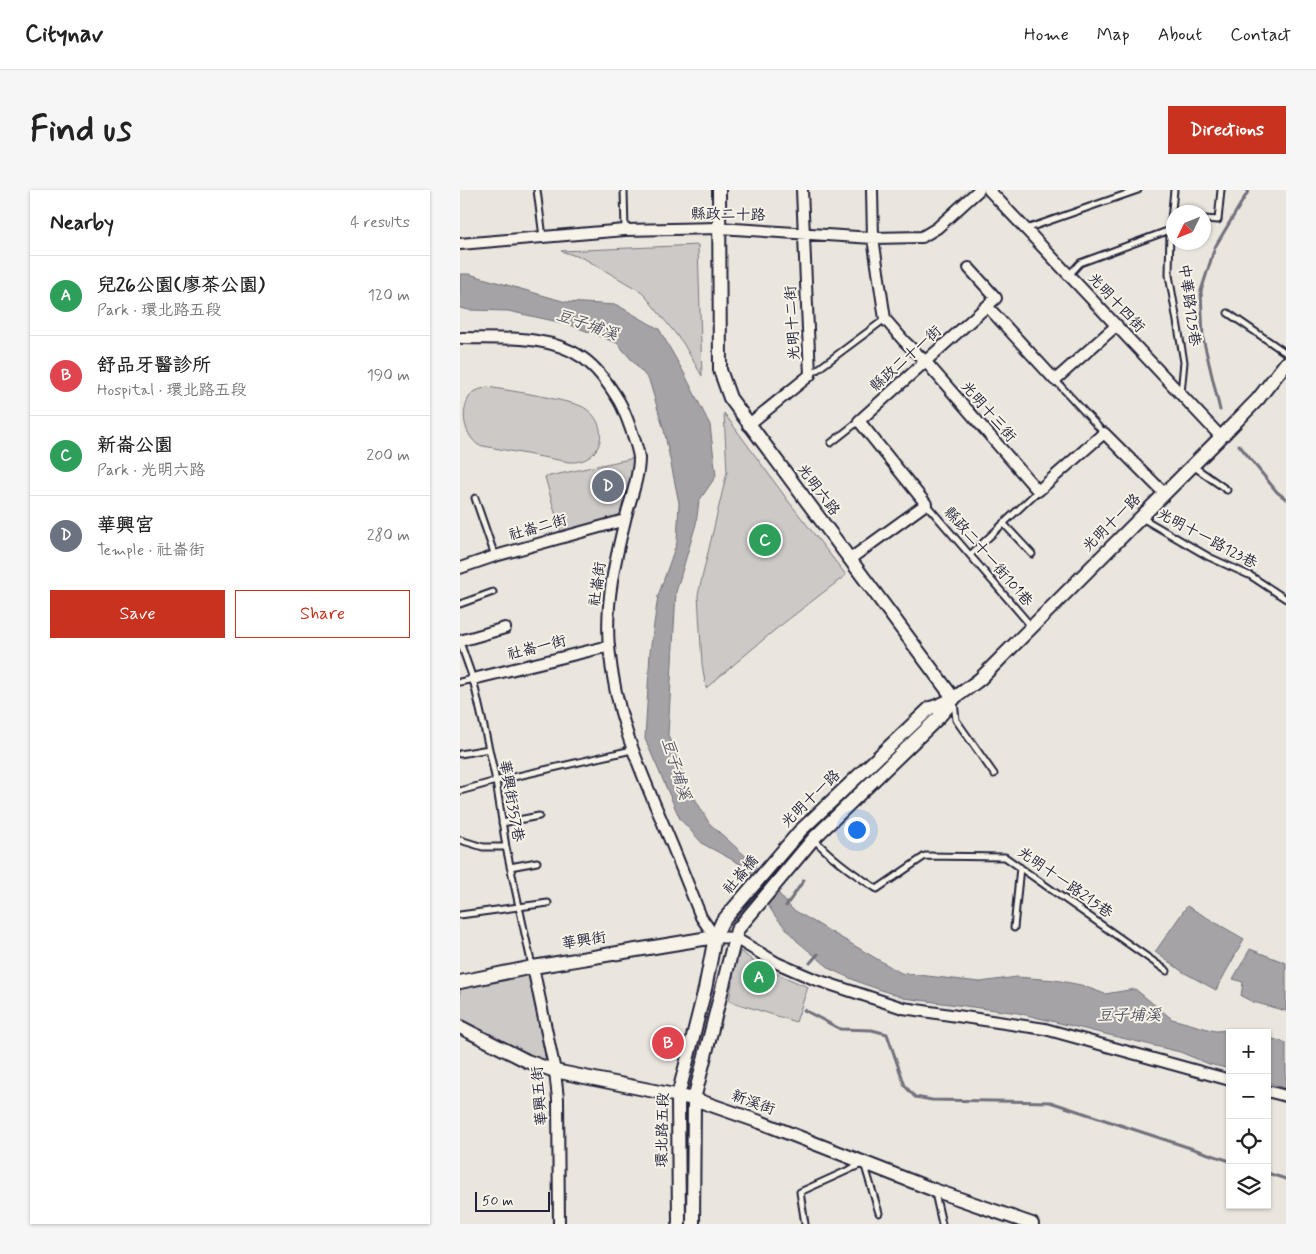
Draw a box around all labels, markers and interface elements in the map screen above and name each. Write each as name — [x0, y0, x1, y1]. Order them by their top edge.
text: Citynav — [25, 19, 103, 50]
text: Home — [1024, 23, 1069, 47]
text: Map — [1097, 23, 1130, 47]
text: About — [1158, 23, 1202, 47]
text: Contact — [1230, 23, 1291, 47]
button: Directions — [1168, 106, 1286, 154]
text: Find us — [30, 107, 132, 153]
street label: 縣政二十路 — [690, 204, 766, 226]
north arrow — [1166, 205, 1211, 250]
text: Nearby — [50, 209, 114, 237]
text: 4 results — [350, 212, 410, 233]
street label: 中華路125巷 — [1173, 263, 1205, 347]
street label: 光明十四街 — [1083, 269, 1149, 337]
text: 兒26公園(廖茶公園) — [97, 273, 265, 298]
text: A — [61, 285, 71, 306]
text: 120 m — [368, 285, 410, 306]
street label: 光明十二街 — [781, 285, 805, 361]
text: Park · 環北路五段 — [97, 300, 221, 321]
water label: 豆子埔溪 — [553, 305, 622, 346]
street label: 縣政二十一街 — [866, 321, 946, 397]
text: 舒品牙醫診所 — [97, 353, 211, 378]
text: B — [61, 365, 71, 386]
text: 190 m — [367, 365, 410, 386]
street label: 光明十三街 — [956, 377, 1020, 447]
text: Hospital · 環北路五段 — [97, 380, 246, 401]
text: 新崙公園 — [97, 433, 173, 458]
text: C — [60, 445, 72, 466]
text: 200 m — [366, 445, 410, 466]
text: Park · 光明六路 — [97, 460, 205, 481]
street label: 光明六路 — [792, 460, 844, 520]
pin: D — [592, 467, 624, 505]
street label: 光明十一路 — [1078, 489, 1146, 557]
street label: 縣政二十一街101巷 — [939, 503, 1037, 611]
street label: 光明十一路123巷 — [1153, 504, 1261, 574]
street label: 社崙二街 — [506, 510, 570, 546]
text: 華興宮 — [97, 513, 154, 538]
pin: C — [749, 521, 781, 559]
text: D — [60, 525, 72, 546]
text: 280 m — [367, 525, 410, 546]
text: Temple · 社崙街 — [97, 540, 205, 561]
street label: 社崙街 — [585, 560, 611, 608]
button: Save — [50, 590, 225, 638]
button: Share — [235, 590, 410, 638]
street label: 社崙一街 — [505, 631, 569, 665]
water label: 豆子埔溪 — [657, 735, 696, 804]
street label: 華興街357巷 — [494, 758, 528, 844]
street label: 光明十一路 — [777, 766, 845, 832]
your location — [844, 817, 870, 843]
street label: 光明十一路215巷 — [1013, 843, 1117, 923]
street label: 社崙橋 — [719, 851, 763, 899]
street label: 華興街 — [560, 928, 608, 954]
pin: A — [743, 958, 775, 996]
water label: 豆子埔溪 — [1097, 1005, 1162, 1026]
pin: B — [652, 1024, 684, 1062]
map controls — [1226, 1029, 1271, 1209]
button: + — [1226, 1029, 1271, 1074]
street label: 華興五街 — [527, 1065, 553, 1127]
button: − — [1226, 1074, 1271, 1119]
street label: 新溪街 — [728, 1086, 778, 1120]
street label: 環北路五段 — [652, 1092, 674, 1168]
button: locate — [1226, 1119, 1271, 1164]
button: layers — [1226, 1164, 1271, 1209]
scale bar — [475, 1189, 550, 1212]
text: 50 m — [482, 1192, 513, 1210]

